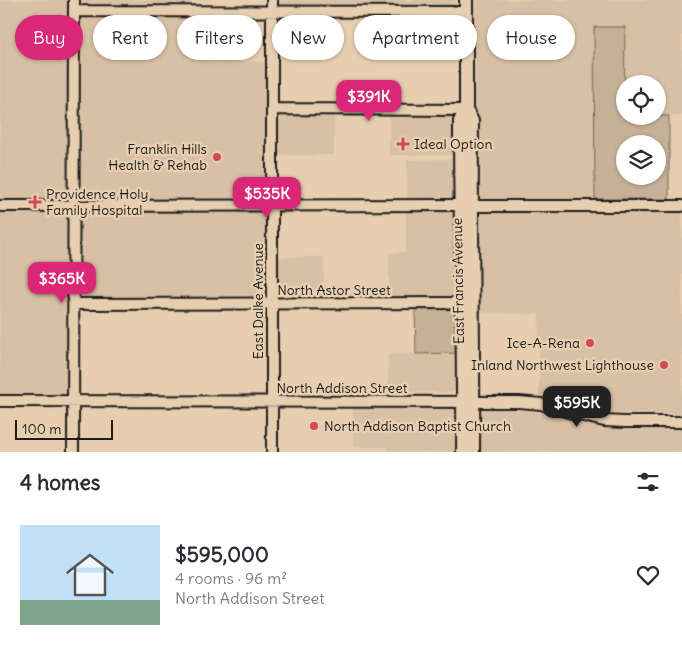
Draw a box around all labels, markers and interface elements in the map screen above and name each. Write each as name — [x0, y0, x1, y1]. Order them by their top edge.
chip: Buy — [15, 15, 83, 60]
chip: Rent — [93, 15, 167, 60]
chip: Filters — [177, 15, 262, 60]
chip: New — [272, 15, 344, 60]
chip: Apartment — [354, 15, 477, 60]
chip: House — [487, 15, 575, 60]
map controls — [616, 75, 666, 185]
button: locate — [616, 75, 666, 125]
pin: $391K — [334, 80, 404, 122]
text: $391K — [347, 86, 391, 106]
place label: Ideal Option — [414, 135, 493, 153]
button: layers — [616, 135, 666, 185]
marker: Ideal Option — [396, 137, 410, 151]
place label: Franklin Hills Health & Rehab — [108, 140, 207, 174]
marker: Franklin Hills Health & Rehab — [211, 151, 223, 163]
pin: $535K — [232, 176, 302, 219]
text: $535K — [244, 183, 290, 203]
place label: Providence Holy Family Hospital — [46, 185, 148, 219]
marker: Providence Holy Family Hospital — [28, 195, 42, 209]
street label: East Francis Avenue — [448, 218, 468, 344]
street label: East Dalke Avenue — [249, 243, 267, 359]
pin: $365K — [27, 262, 97, 304]
text: $365K — [39, 268, 85, 288]
street label: North Astor Street — [277, 281, 391, 299]
place label: Ice-A-Rena — [507, 334, 580, 352]
marker: Ice-A-Rena — [584, 337, 596, 349]
place label: Inland Northwest Lighthouse — [471, 356, 654, 374]
marker: Inland Northwest Lighthouse — [658, 359, 670, 371]
street label: North Addison Street — [277, 379, 408, 397]
pin: $595K — [542, 386, 612, 428]
text: $595K — [554, 392, 600, 412]
scale bar — [15, 417, 112, 440]
place label: North Addison Baptist Church — [324, 417, 511, 435]
text: 100 m — [22, 420, 62, 438]
marker: North Addison Baptist Church — [308, 420, 320, 432]
icon: filters — [634, 468, 662, 496]
text: 4 homes — [20, 469, 100, 496]
text: $595,000 — [175, 541, 269, 568]
icon: home — [60, 545, 120, 605]
icon: heart — [634, 561, 662, 589]
text: 4 rooms · 96 m² — [175, 568, 287, 588]
text: North Addison Street — [175, 588, 325, 608]

